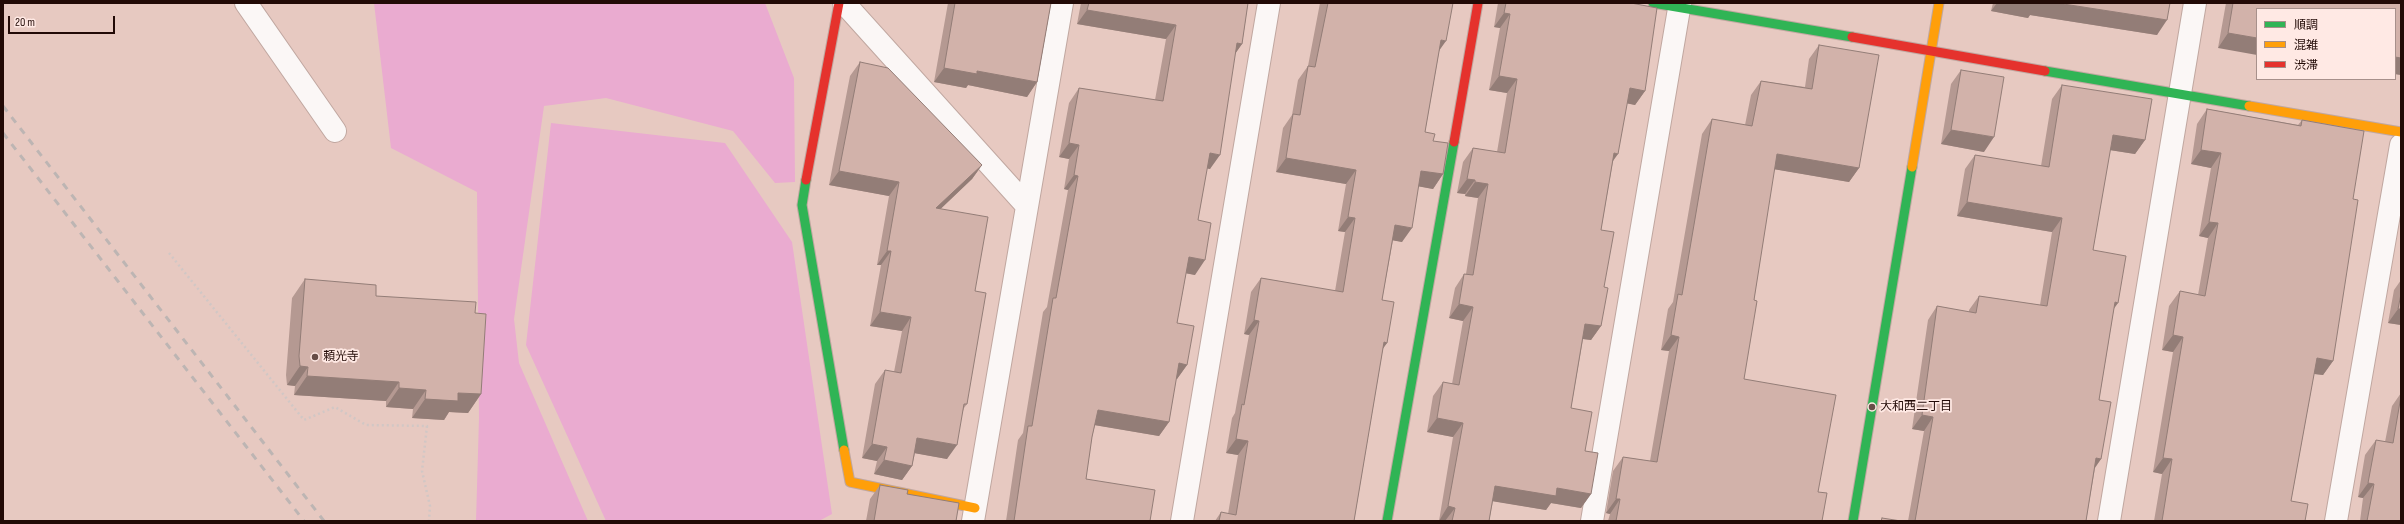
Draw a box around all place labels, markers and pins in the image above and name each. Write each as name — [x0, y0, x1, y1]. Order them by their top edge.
place label: 頼光寺 — [323, 350, 359, 364]
marker: 頼光寺 — [310, 352, 320, 362]
place label: 大和西二丁目 — [1880, 400, 1952, 414]
marker: 大和西二丁目 — [1867, 402, 1877, 412]

